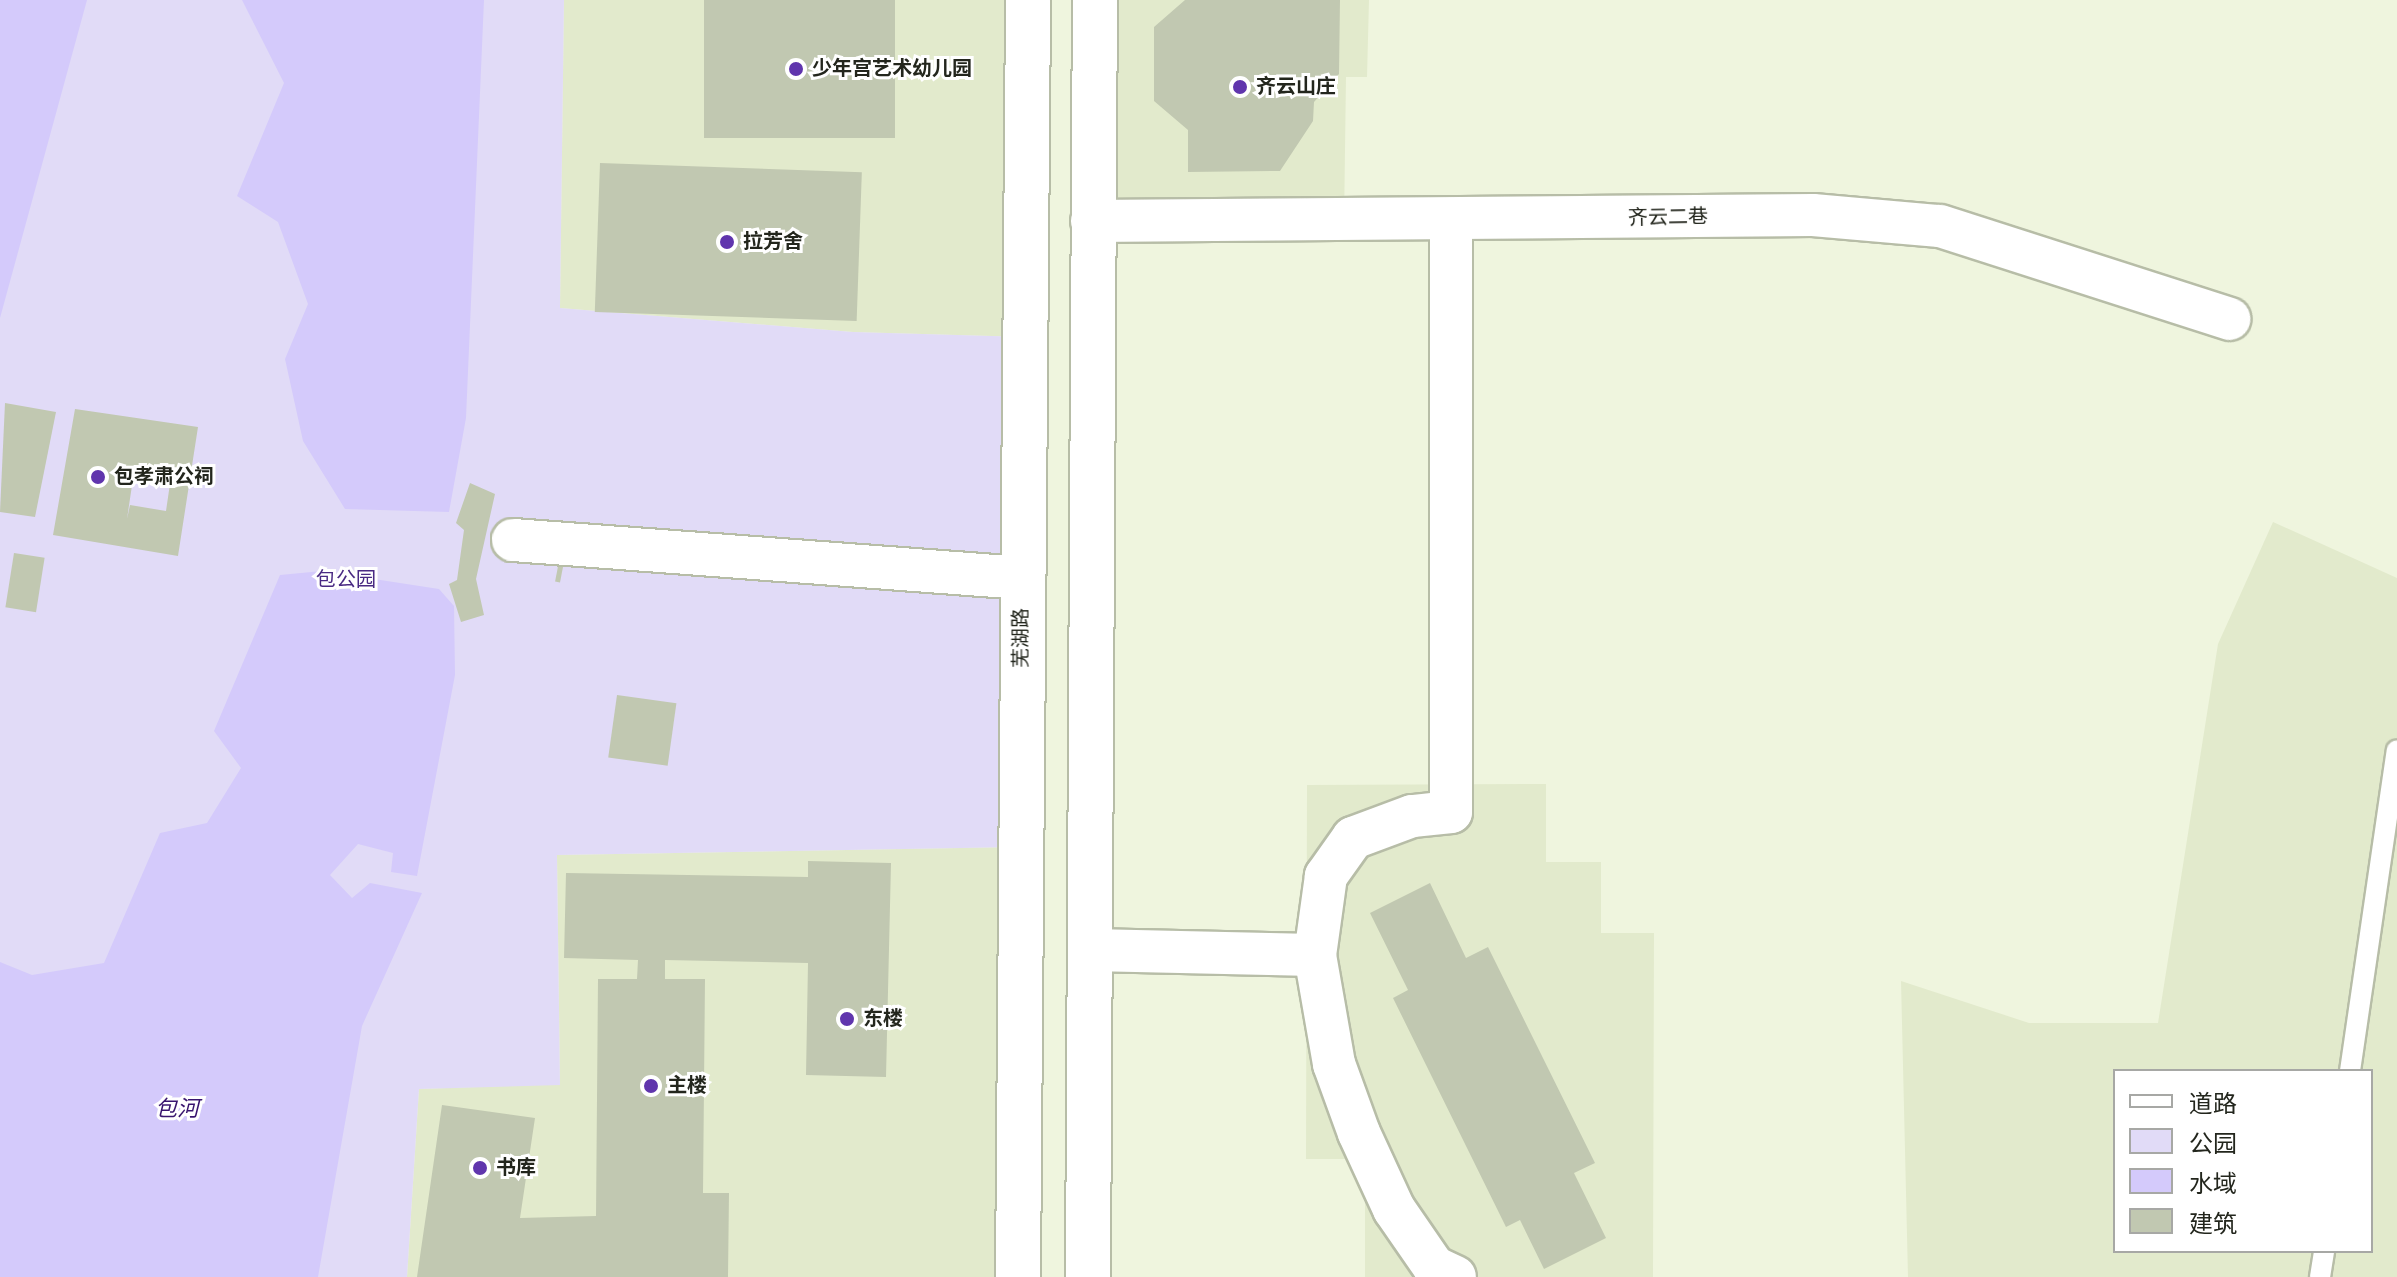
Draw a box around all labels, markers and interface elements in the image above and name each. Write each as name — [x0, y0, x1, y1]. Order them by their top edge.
place label: 少年宫艺术幼儿园 — [812, 57, 972, 81]
marker: 少年宫艺术幼儿园 — [787, 60, 805, 78]
place label: 齐云山庄 — [1256, 75, 1336, 99]
marker: 齐云山庄 — [1231, 78, 1249, 96]
street label: 齐云二巷 — [1628, 205, 1708, 231]
place label: 拉芳舍 — [743, 230, 803, 254]
marker: 拉芳舍 — [718, 233, 736, 251]
place label: 包孝肃公祠 — [114, 465, 214, 489]
marker: 包孝肃公祠 — [89, 468, 107, 486]
park label: 包公园 — [316, 568, 376, 592]
street label: 芜湖路 — [1010, 608, 1034, 668]
place label: 东楼 — [863, 1007, 903, 1031]
marker: 东楼 — [838, 1010, 856, 1028]
legend — [2113, 1069, 2373, 1253]
place label: 主楼 — [667, 1074, 707, 1098]
marker: 主楼 — [642, 1077, 660, 1095]
text: 道路 — [2189, 1090, 2237, 1119]
water label: 包河 — [155, 1097, 199, 1123]
text: 公园 — [2189, 1130, 2237, 1159]
place label: 书库 — [496, 1156, 536, 1180]
marker: 书库 — [471, 1159, 489, 1177]
text: 水域 — [2189, 1170, 2237, 1199]
text: 建筑 — [2189, 1210, 2237, 1239]

